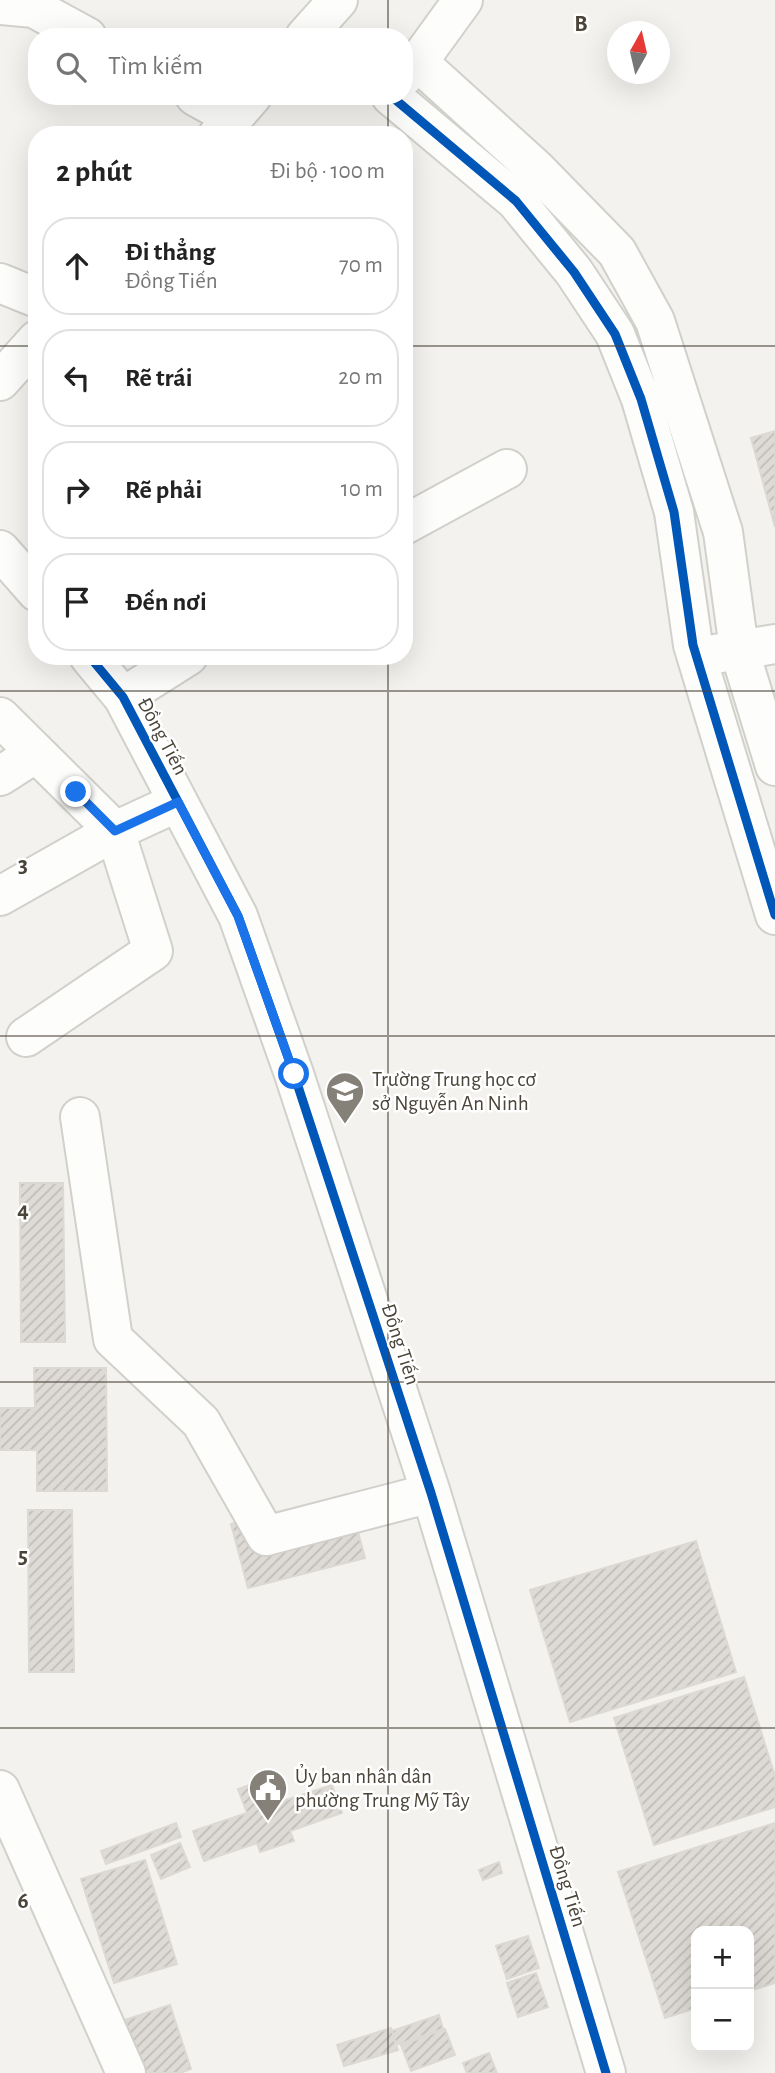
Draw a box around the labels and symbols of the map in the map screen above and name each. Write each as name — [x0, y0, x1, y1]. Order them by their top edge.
text: B — [574, 13, 588, 36]
north arrow — [607, 21, 670, 84]
street label: Đồng Tiến — [133, 694, 192, 778]
route end — [60, 776, 91, 807]
text: 3 — [18, 854, 28, 877]
route start — [278, 1058, 309, 1089]
place label: Trường Trung học cơ sở Nguyễn An Ninh — [372, 1069, 536, 1114]
school or university icon: Trường Trung học cơ sở Nguyễn An Ninh — [324, 1070, 366, 1125]
text: 4 — [17, 1199, 29, 1222]
street label: Đồng Tiến — [377, 1301, 424, 1388]
text: 5 — [18, 1545, 28, 1568]
place label: Ủy ban nhân dân phường Trung Mỹ Tây — [295, 1764, 470, 1811]
public building icon: Ủy ban nhân dân phường Trung Mỹ Tây — [247, 1767, 289, 1822]
street label: Đồng Tiến — [545, 1843, 590, 1930]
text: 6 — [17, 1890, 29, 1913]

